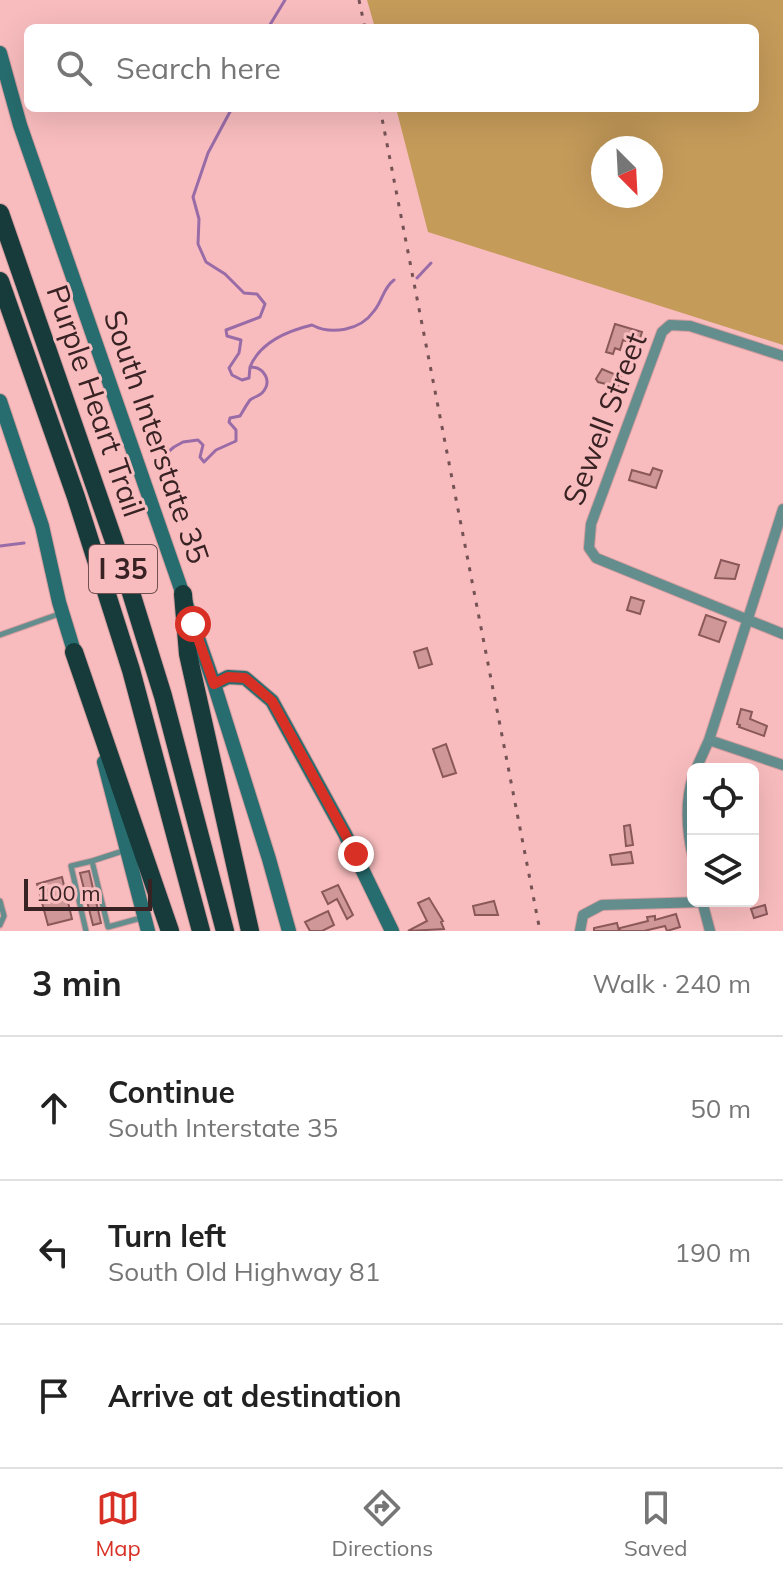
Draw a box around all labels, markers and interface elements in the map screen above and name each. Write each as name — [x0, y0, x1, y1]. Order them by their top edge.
search box — [24, 24, 759, 112]
icon: search — [52, 46, 96, 90]
text: Search here — [116, 49, 281, 87]
north arrow — [591, 136, 663, 208]
street label: Purple Heart Trail — [38, 280, 153, 522]
street label: South Interstate 35 — [96, 305, 218, 568]
street label: Sewell Street — [554, 327, 654, 510]
road number: I 35 — [89, 545, 157, 593]
route start — [175, 606, 211, 642]
map controls — [687, 763, 759, 907]
button: locate — [687, 763, 759, 835]
button: layers — [687, 835, 759, 907]
route end — [338, 836, 374, 872]
scale bar — [24, 875, 152, 911]
text: 100 m — [36, 879, 101, 907]
text: 3 min — [32, 962, 122, 1005]
text: Walk · 240 m — [592, 967, 751, 1000]
text: Continue — [108, 1073, 235, 1111]
icon: ahead — [32, 1086, 76, 1130]
text: 50 m — [690, 1092, 751, 1125]
text: South Interstate 35 — [108, 1111, 338, 1144]
text: Turn left — [108, 1217, 226, 1255]
icon: left — [32, 1230, 76, 1274]
text: 190 m — [675, 1236, 751, 1269]
text: South Old Highway 81 — [108, 1255, 380, 1288]
icon: arrive — [32, 1374, 76, 1418]
text: Arrive at destination — [108, 1377, 402, 1415]
tab: Map — [95, 1486, 141, 1562]
tab: Directions — [332, 1486, 433, 1562]
tab: Saved — [624, 1486, 688, 1562]

